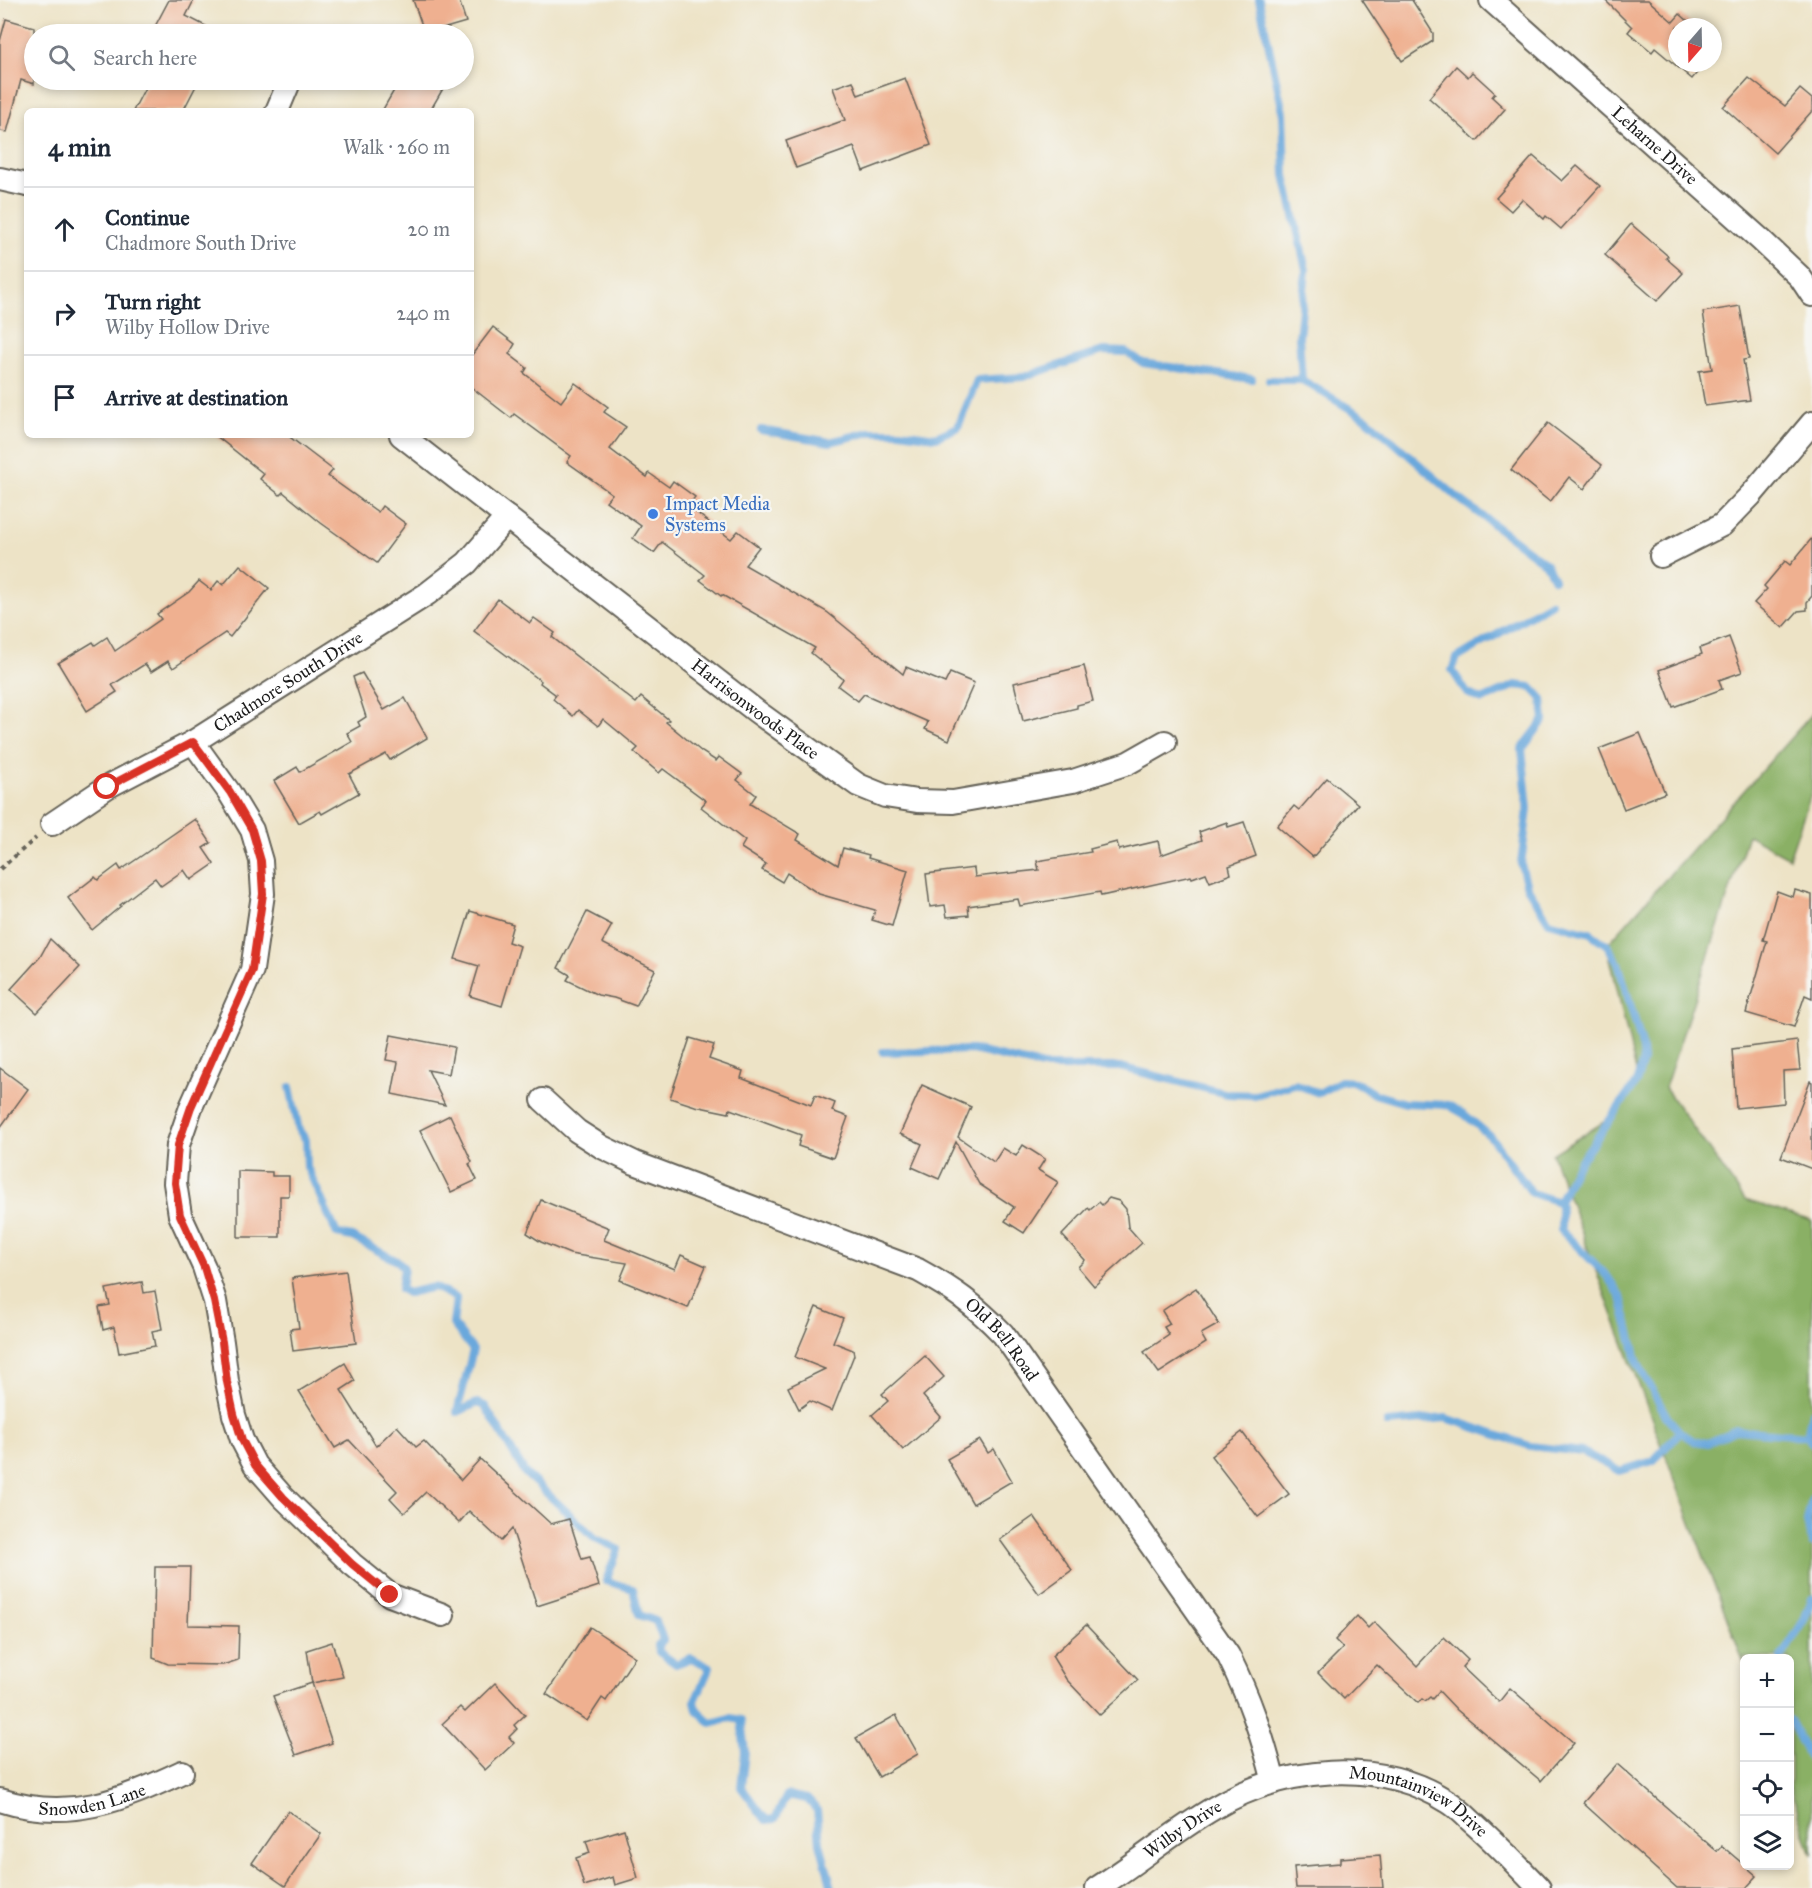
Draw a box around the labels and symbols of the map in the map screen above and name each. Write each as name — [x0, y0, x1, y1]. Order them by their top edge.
north arrow — [1668, 18, 1722, 72]
street label: Leharne Drive — [1607, 101, 1702, 190]
place label: Impact Media Systems — [665, 493, 770, 536]
marker: Impact Media Systems — [646, 507, 660, 521]
street label: Chadmore South Drive — [210, 626, 367, 737]
street label: Harrisonwoods Place — [687, 654, 824, 764]
route start — [93, 773, 119, 799]
street label: Old Bell Road — [960, 1293, 1043, 1385]
route end — [376, 1581, 402, 1607]
street label: Mountainview Drive — [1348, 1761, 1493, 1842]
street label: Snowden Lane — [38, 1778, 149, 1820]
street label: Wilby Drive — [1139, 1795, 1225, 1863]

